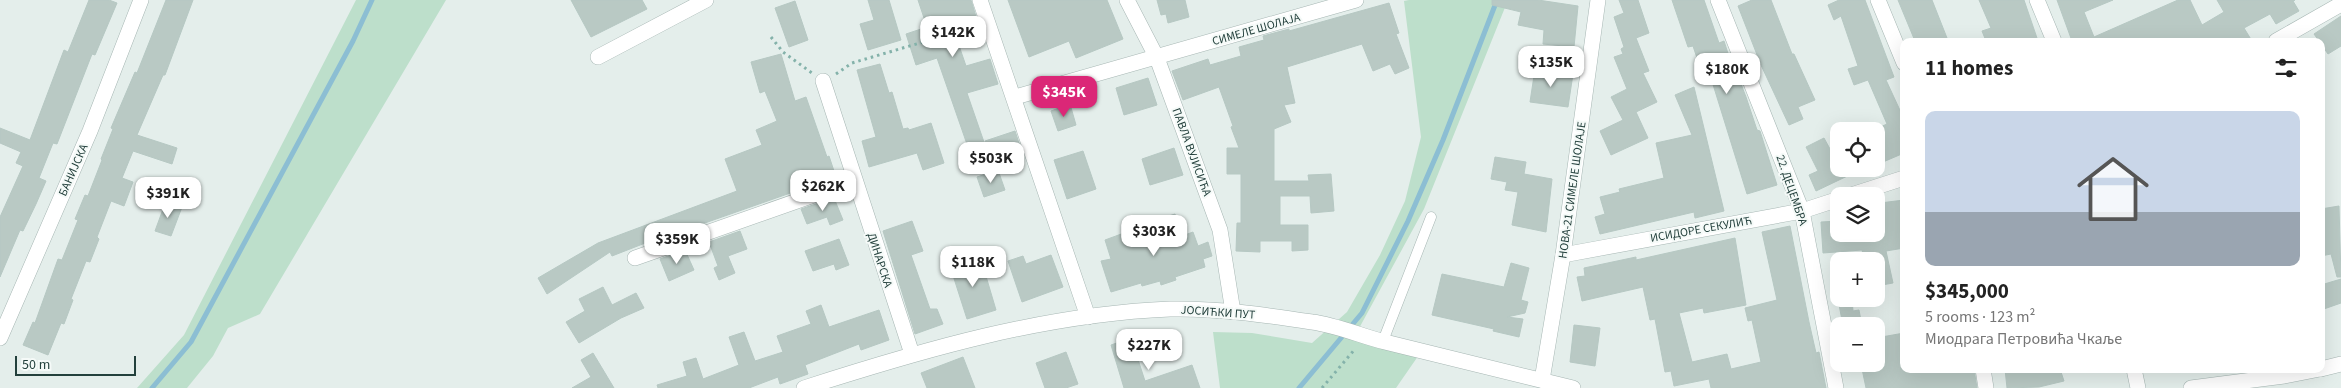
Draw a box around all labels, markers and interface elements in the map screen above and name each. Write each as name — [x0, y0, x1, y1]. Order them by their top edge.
street label: СИМЕЛЕ ШОЛАЈА — [1210, 9, 1303, 50]
pin: $142K — [918, 15, 988, 58]
text: $142K — [931, 21, 975, 43]
pin: $135K — [1516, 46, 1586, 88]
text: $135K — [1529, 51, 1573, 73]
pin: $180K — [1692, 52, 1762, 95]
text: 11 homes — [1925, 53, 2013, 83]
icon: filters — [2272, 54, 2300, 82]
text: $180K — [1705, 58, 1749, 80]
pin: $345K — [1029, 76, 1099, 118]
text: $345K — [1042, 81, 1086, 103]
street label: ПАВЛА ВУЈИСИЋА — [1168, 106, 1216, 199]
street label: НОВА-21 СИМЕЛЕ ШОЛАЈЕ — [1554, 121, 1591, 260]
map controls — [1830, 122, 1885, 372]
button: locate — [1830, 122, 1885, 177]
street label: БАНИЈСКА — [54, 141, 93, 199]
pin: $503K — [956, 142, 1026, 184]
icon: home — [2068, 144, 2158, 234]
text: $503K — [969, 147, 1013, 169]
street label: 22. ДЕЦЕМБРА — [1772, 153, 1812, 228]
pin: $262K — [788, 170, 858, 212]
text: $262K — [801, 175, 845, 197]
pin: $391K — [133, 176, 203, 219]
text: $391K — [146, 182, 190, 204]
button: layers — [1830, 187, 1885, 242]
street label: ИСИДОРЕ СЕКУЛИЋ — [1649, 212, 1753, 247]
pin: $303K — [1119, 214, 1189, 257]
text: $303K — [1132, 220, 1176, 242]
pin: $359K — [642, 222, 712, 265]
text: $359K — [655, 228, 699, 250]
street label: ДИНАРСКА — [863, 230, 897, 290]
pin: $118K — [938, 246, 1008, 288]
text: $118K — [951, 251, 995, 273]
button: + — [1830, 252, 1885, 307]
text: $345,000 — [1925, 276, 2009, 306]
street label: ЈОСИЋКИ ПУТ — [1180, 301, 1256, 324]
text: 5 rooms · 123 m² — [1925, 306, 2035, 328]
button: − — [1830, 317, 1885, 372]
pin: $227K — [1114, 328, 1184, 371]
text: Миодрага Петровића Чкаље — [1925, 328, 2122, 350]
text: $227K — [1127, 334, 1171, 356]
scale bar — [15, 353, 136, 376]
text: 50 m — [22, 355, 50, 375]

